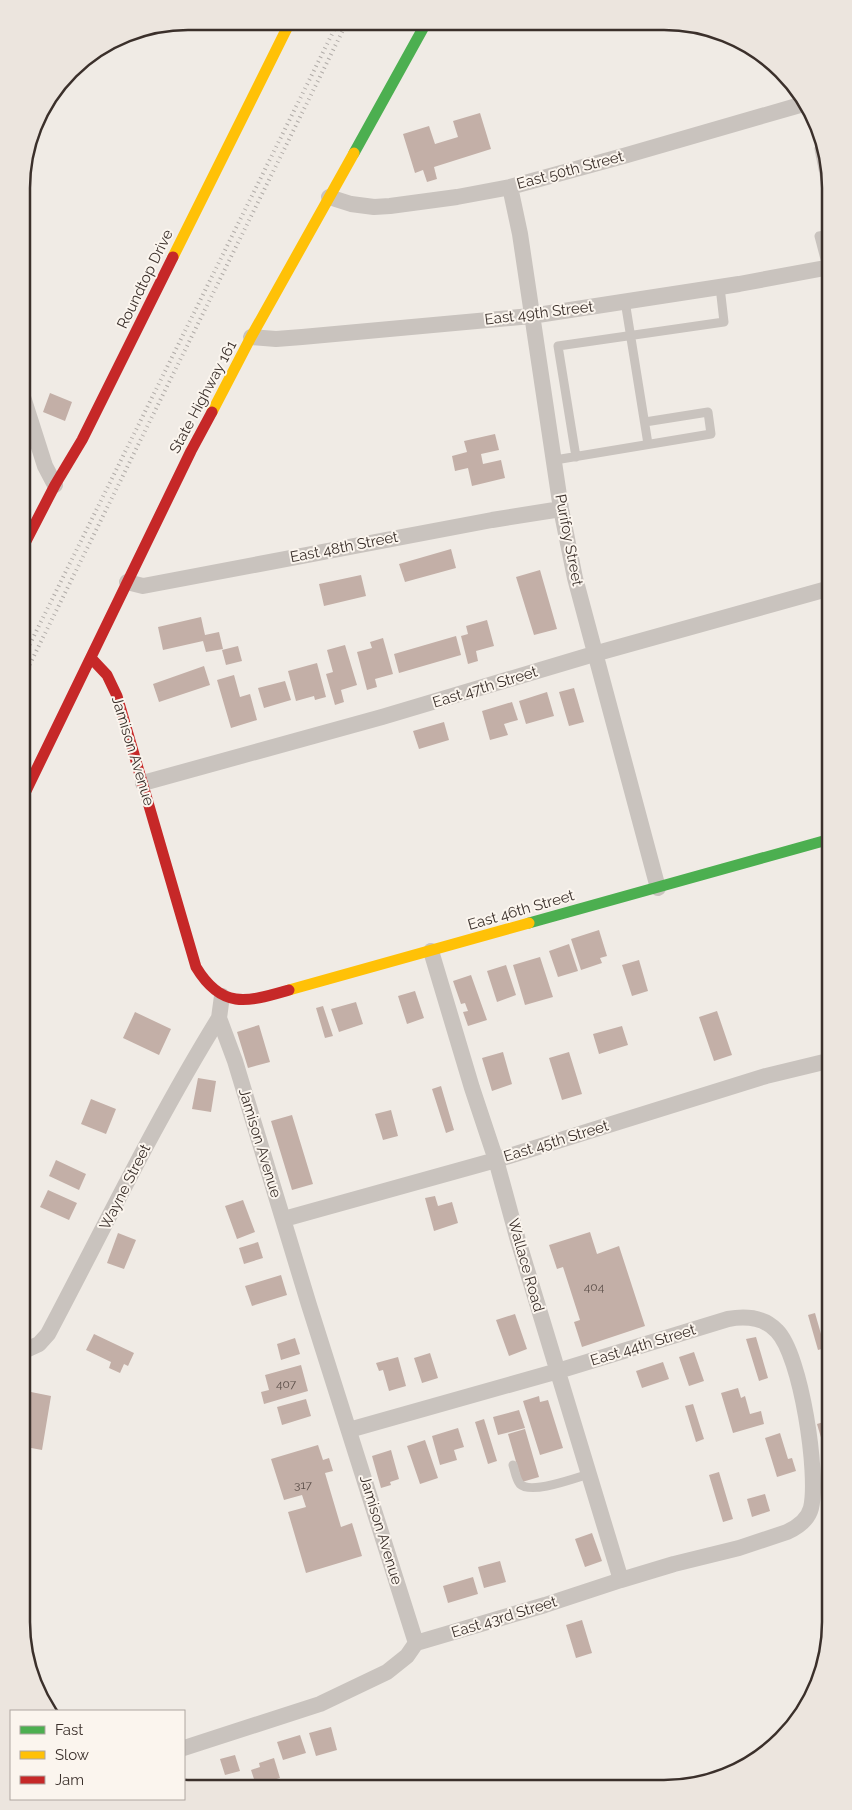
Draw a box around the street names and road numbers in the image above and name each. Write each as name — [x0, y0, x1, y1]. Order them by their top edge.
street label: East 50th Street — [515, 147, 625, 193]
street label: Roundtop Drive — [113, 226, 177, 332]
street label: East 49th Street — [484, 297, 594, 329]
street label: State Highway 161 — [166, 337, 241, 456]
street label: Purifoy Street — [551, 493, 587, 587]
street label: East 48th Street — [288, 528, 400, 566]
street label: East 47th Street — [430, 663, 540, 711]
street label: Jamison Avenue — [108, 694, 158, 808]
street label: East 46th Street — [466, 886, 576, 934]
street label: Jamison Avenue — [235, 1086, 285, 1200]
street label: East 45th Street — [501, 1116, 611, 1166]
street label: Wayne Street — [96, 1141, 154, 1233]
street label: Wallace Road — [504, 1216, 548, 1314]
street label: East 44th Street — [588, 1320, 698, 1370]
street label: Jamison Avenue — [356, 1473, 406, 1587]
street label: East 43rd Street — [449, 1592, 559, 1642]

